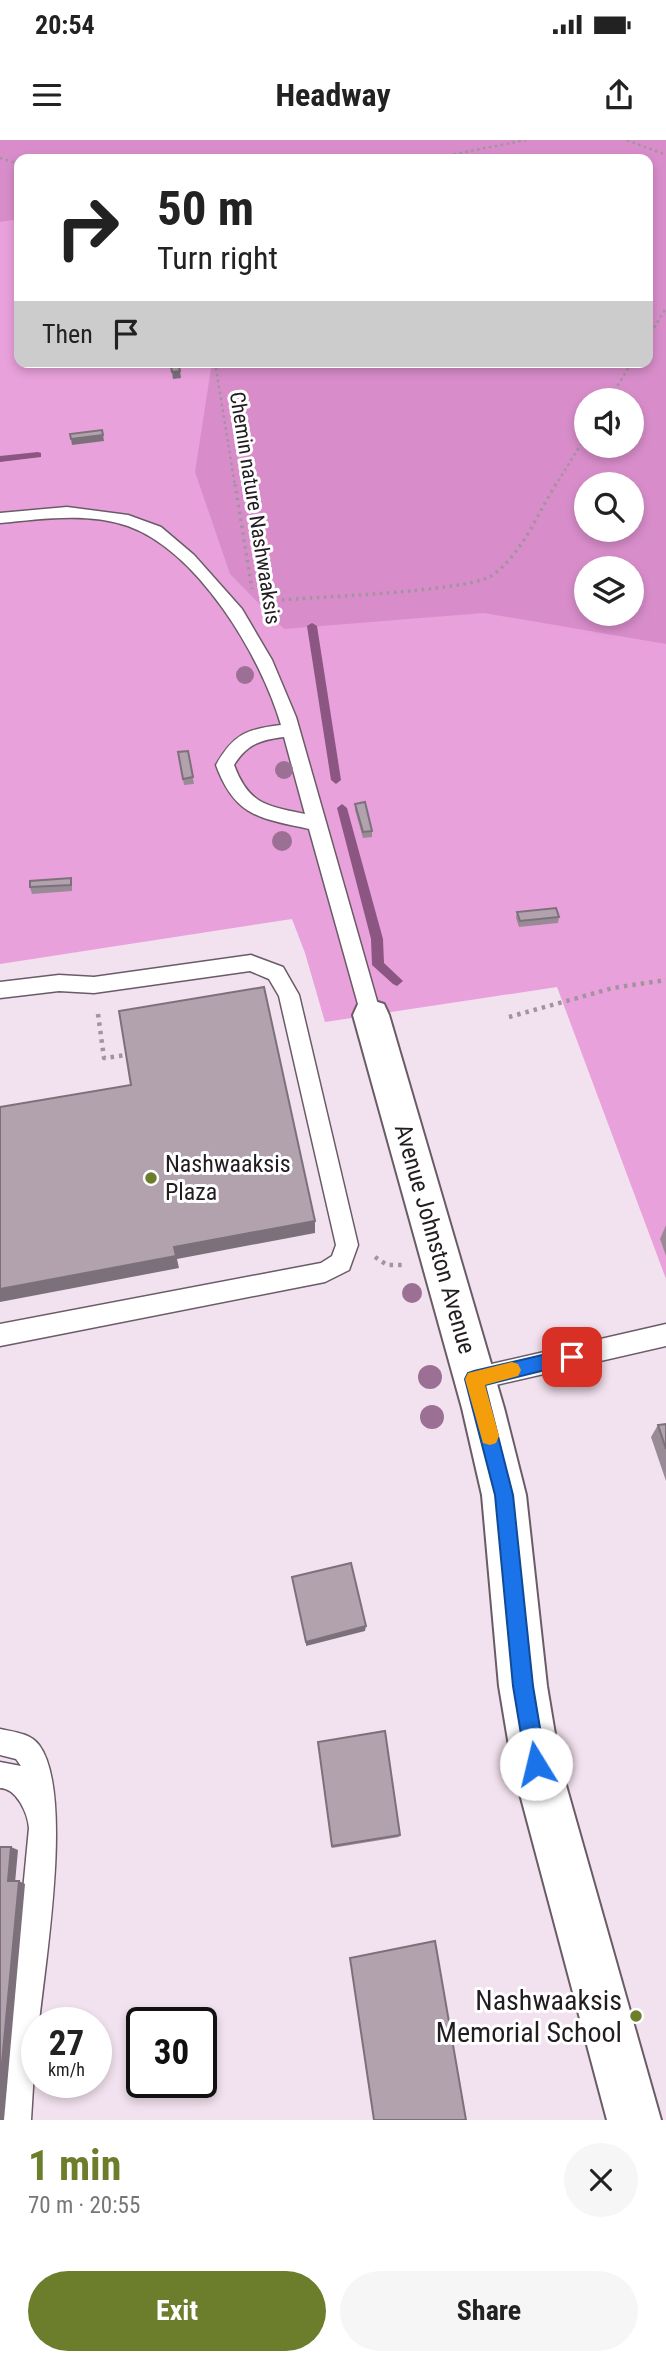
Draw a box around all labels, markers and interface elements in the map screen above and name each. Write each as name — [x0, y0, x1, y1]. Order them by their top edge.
text: 20:54 — [35, 10, 95, 40]
icon: menu — [28, 76, 66, 114]
text: Headway — [275, 76, 391, 114]
icon: share — [600, 76, 638, 114]
text: 50 m — [157, 180, 254, 237]
icon: right — [42, 182, 133, 273]
text: Turn right — [157, 239, 278, 277]
icon: arrive — [107, 315, 145, 353]
text: Then — [42, 319, 93, 349]
map controls — [574, 388, 644, 626]
button: sound — [574, 388, 644, 458]
street label: Chemin nature Nashwaaksis — [225, 390, 285, 626]
button: search — [574, 472, 644, 542]
button: layers — [574, 556, 644, 626]
street label: Avenue Johnston Avenue — [389, 1121, 481, 1357]
place label: Nashwaaksis Plaza — [165, 1150, 291, 1206]
marker: Nashwaaksis Plaza — [143, 1170, 159, 1186]
pin — [542, 1327, 602, 1387]
icon: arrive — [553, 1338, 591, 1376]
position arrow — [499, 1727, 573, 1801]
place label: Nashwaaksis Memorial School — [436, 1984, 622, 2049]
speed limit sign: 30 — [126, 2007, 217, 2098]
marker: Nashwaaksis Memorial School — [628, 2008, 644, 2024]
text: 27 — [49, 2023, 84, 2064]
text: km/h — [48, 2059, 85, 2080]
text: 1 min — [28, 2141, 121, 2190]
button: close — [564, 2143, 638, 2217]
text: 70 m · 20:55 — [28, 2192, 140, 2219]
button: Exit — [28, 2271, 326, 2351]
button: Share — [340, 2271, 638, 2351]

